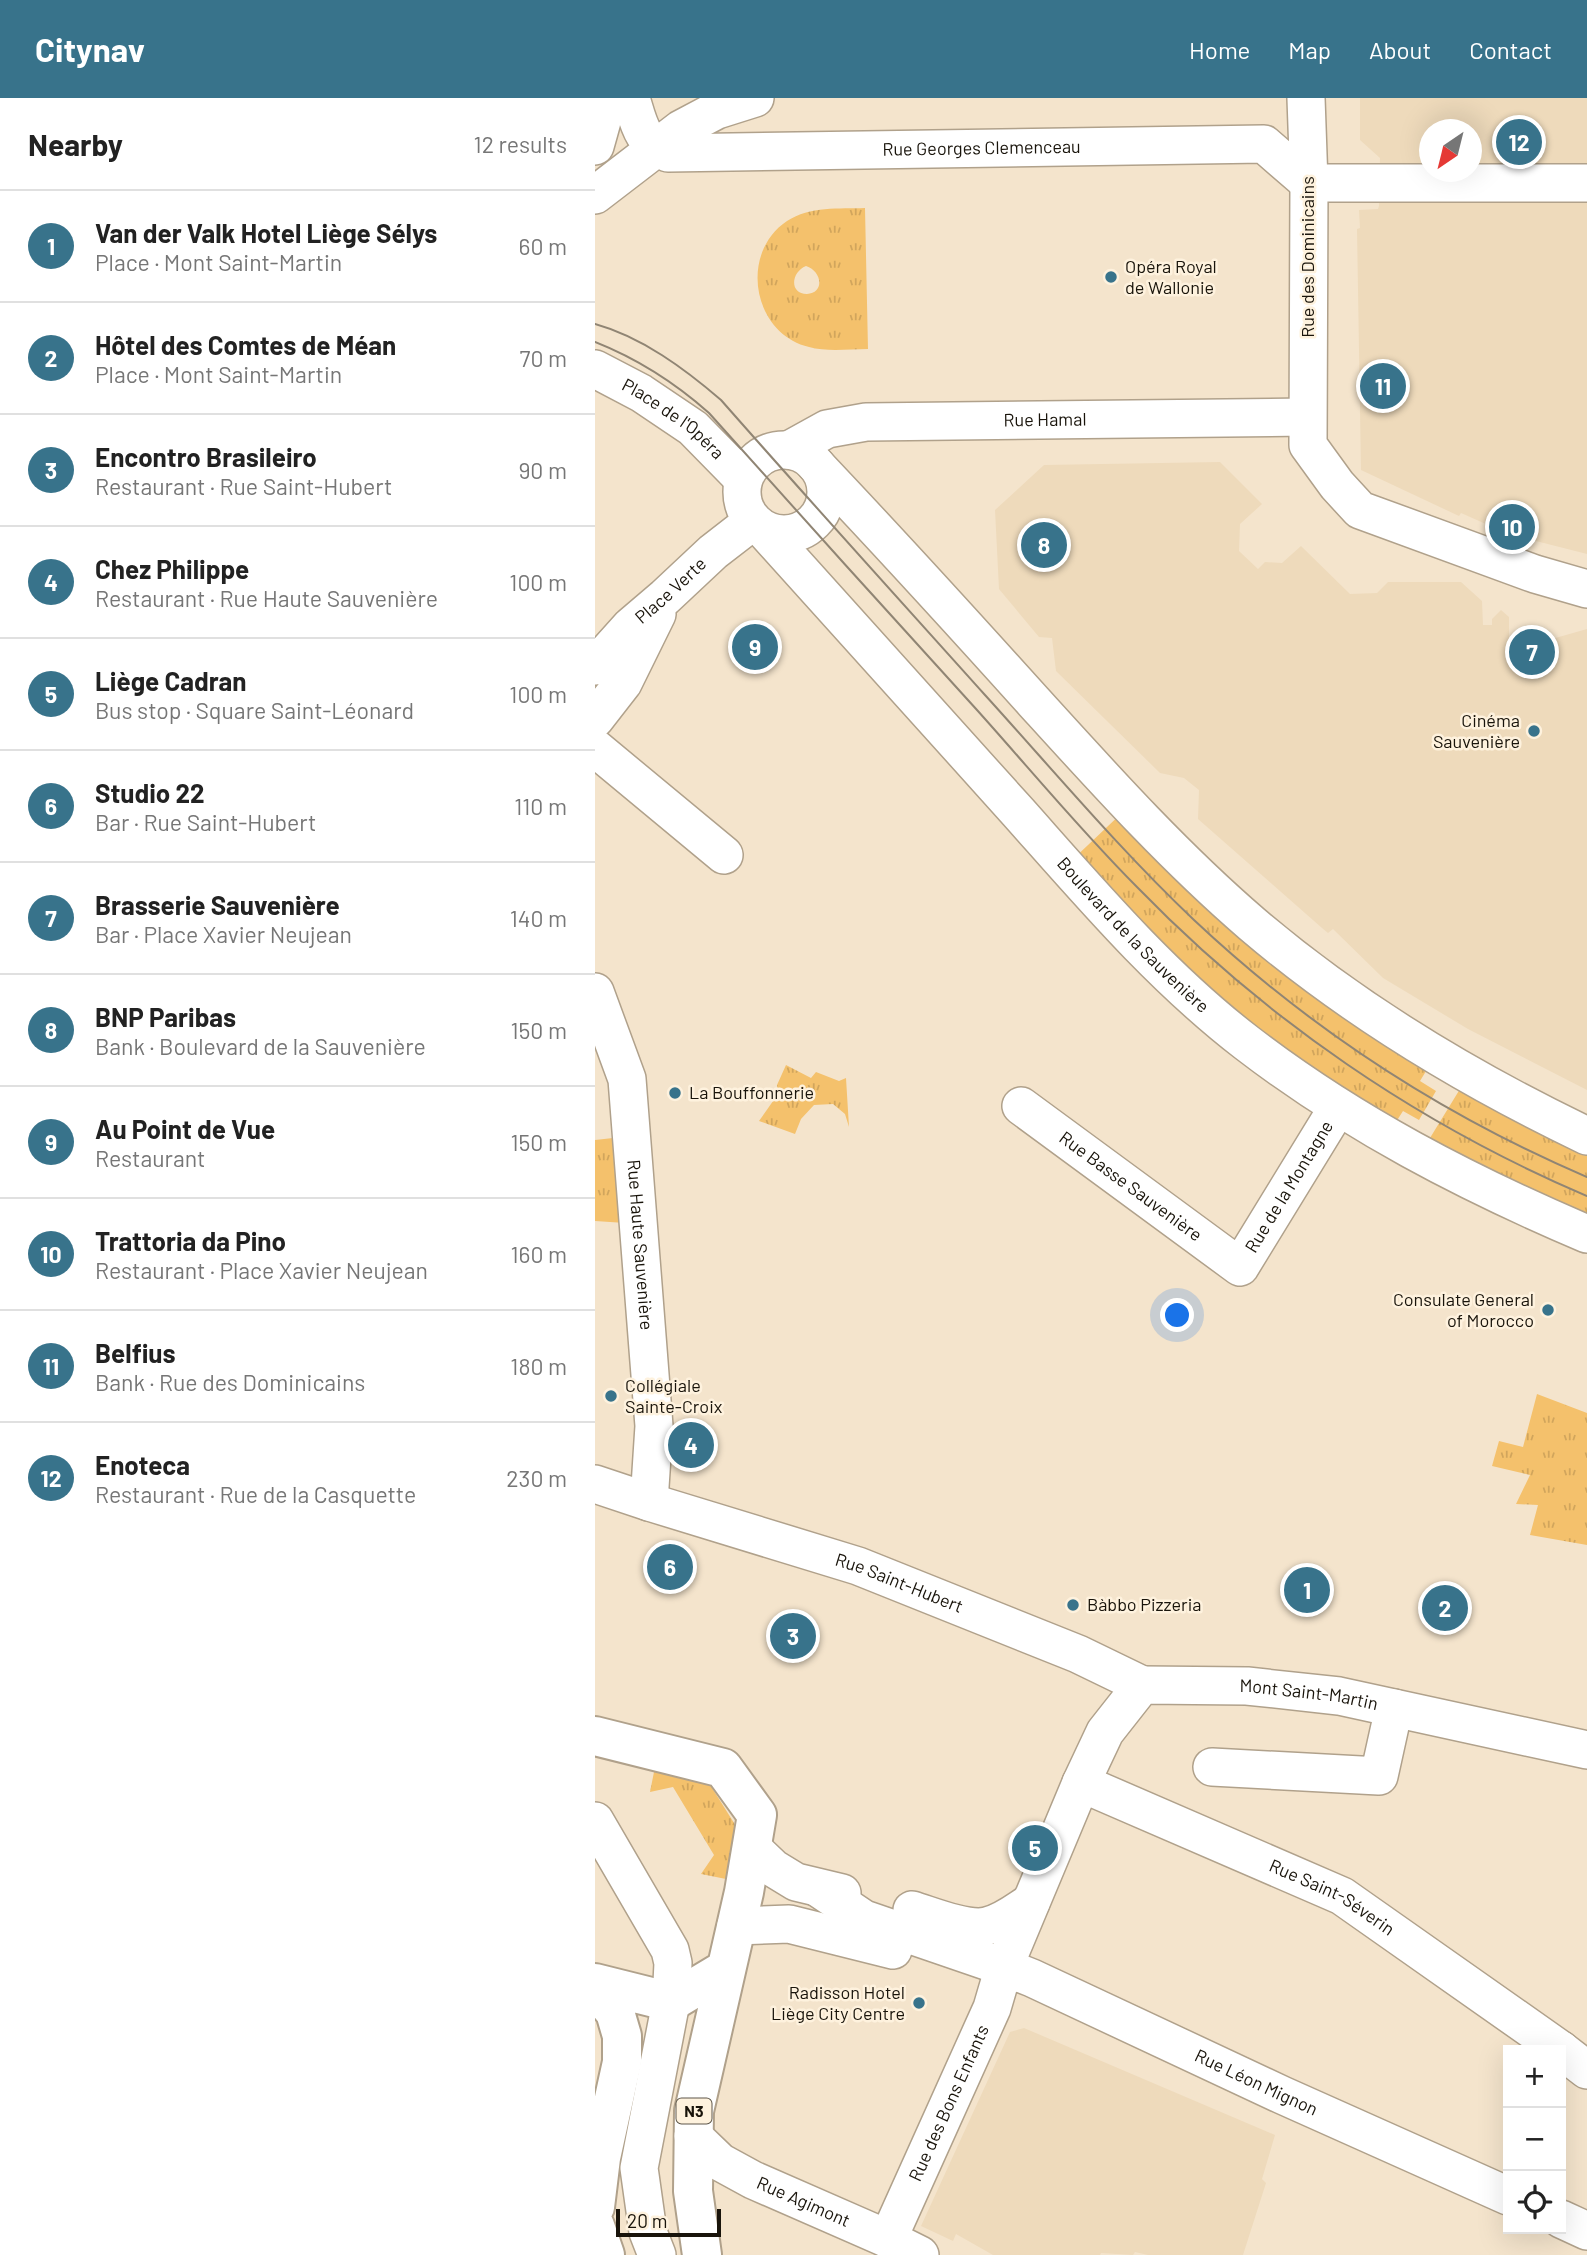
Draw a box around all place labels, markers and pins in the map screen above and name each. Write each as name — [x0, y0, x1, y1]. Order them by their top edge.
pin: 12 — [1496, 116, 1542, 168]
place label: Opéra Royal de Wallonie — [1125, 255, 1217, 298]
marker: Opéra Royal de Wallonie — [1103, 269, 1119, 285]
pin: 11 — [1360, 360, 1406, 412]
pin: 10 — [1489, 501, 1535, 553]
pin: 8 — [1021, 519, 1067, 571]
pin: 9 — [732, 621, 778, 673]
pin: 7 — [1509, 626, 1555, 678]
place label: Cinéma Sauvenière — [1433, 709, 1520, 752]
marker: Cinéma Sauvenière — [1526, 723, 1542, 739]
place label: La Bouffonnerie — [689, 1081, 814, 1103]
marker: La Bouffonnerie — [667, 1085, 683, 1101]
place label: Consulate General of Morocco — [1393, 1288, 1534, 1331]
marker: Consulate General of Morocco — [1540, 1302, 1556, 1318]
place label: Collégiale Sainte-Croix — [625, 1374, 723, 1417]
marker: Collégiale Sainte-Croix — [603, 1388, 619, 1404]
pin: 4 — [668, 1419, 714, 1471]
pin: 6 — [647, 1541, 693, 1593]
pin: 1 — [1284, 1564, 1330, 1616]
pin: 2 — [1422, 1582, 1468, 1634]
place label: Bàbbo Pizzeria — [1087, 1593, 1201, 1615]
marker: Bàbbo Pizzeria — [1065, 1597, 1081, 1613]
pin: 3 — [770, 1610, 816, 1662]
pin: 5 — [1012, 1822, 1058, 1874]
place label: Radisson Hotel Liège City Centre — [771, 1981, 905, 2024]
marker: Radisson Hotel Liège City Centre — [911, 1995, 927, 2011]

